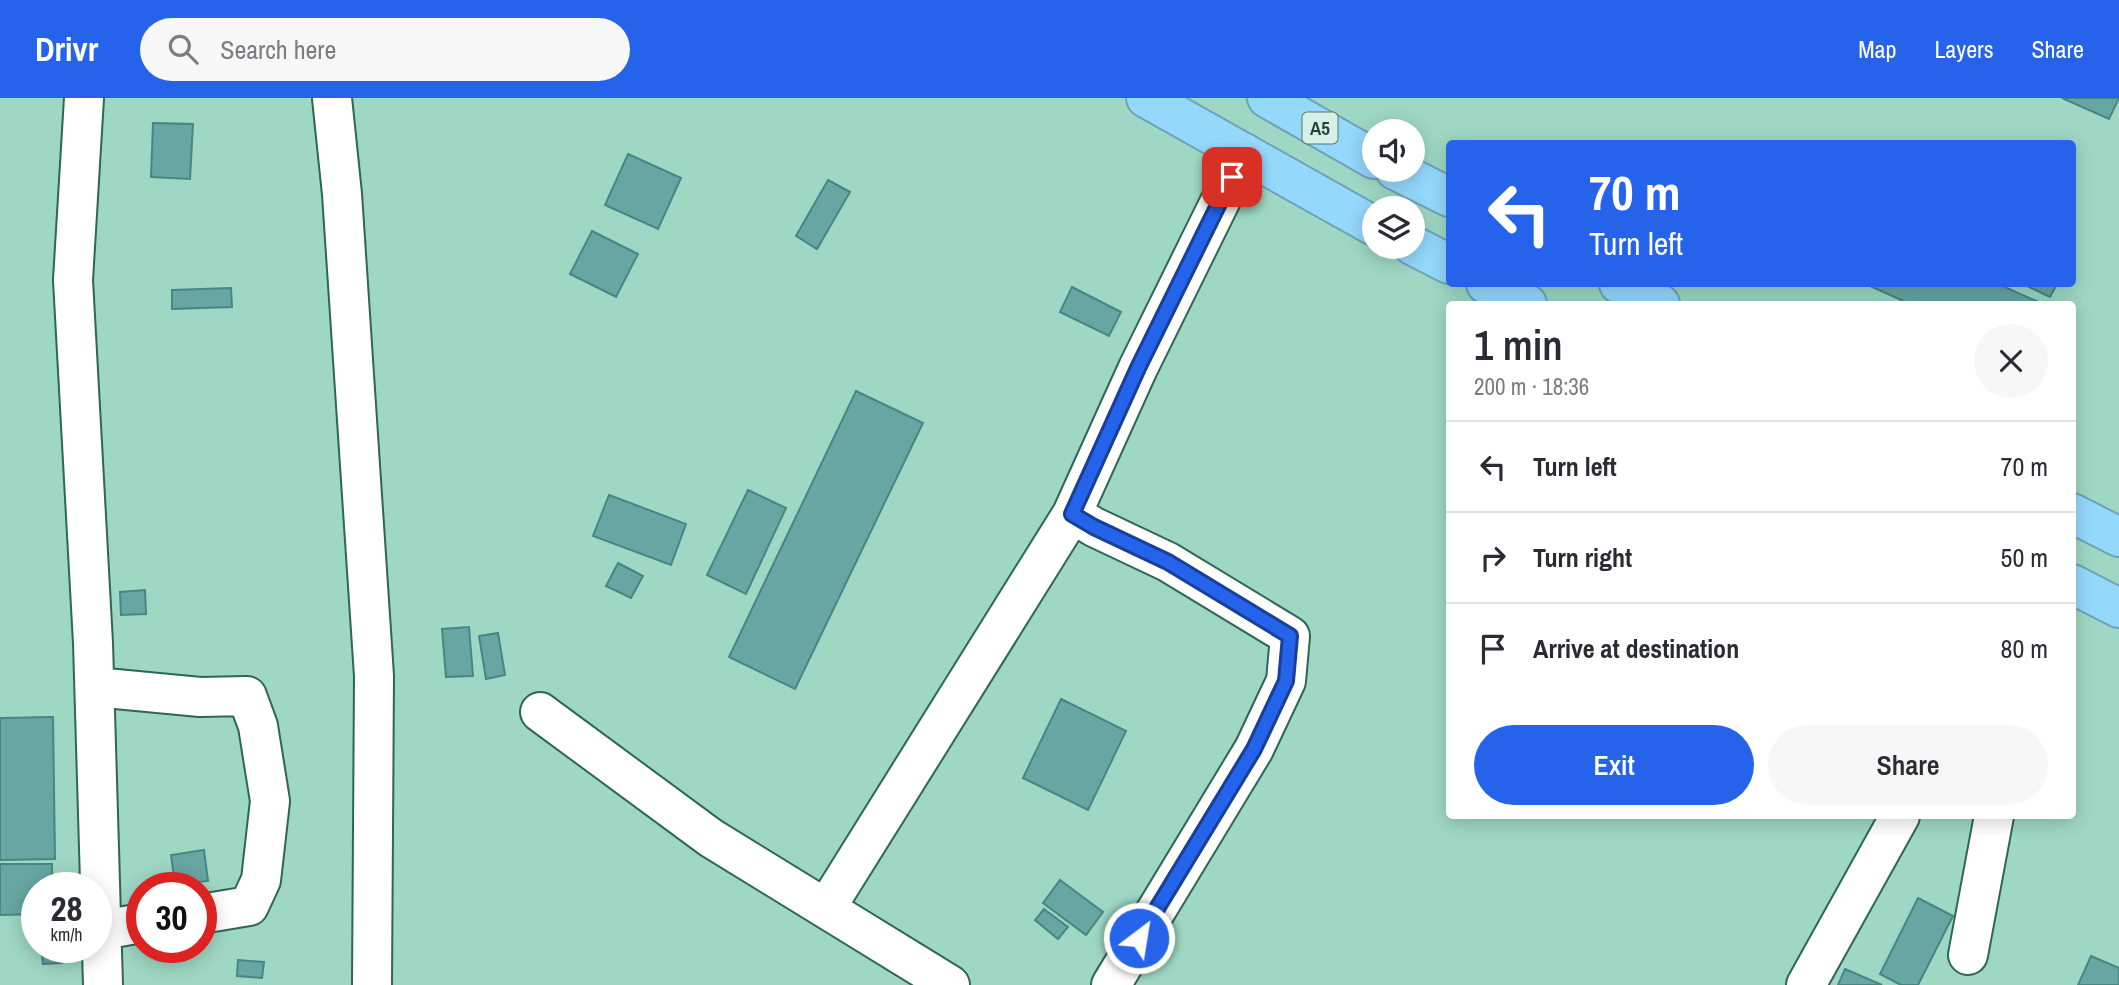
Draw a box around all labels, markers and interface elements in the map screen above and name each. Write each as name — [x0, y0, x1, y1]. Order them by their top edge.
search box — [140, 18, 630, 81]
text: Drivr — [35, 27, 98, 71]
icon: search — [164, 30, 202, 68]
text: Search here — [220, 32, 336, 67]
text: Map — [1858, 33, 1896, 65]
text: Layers — [1934, 33, 1993, 65]
text: Share — [2031, 33, 2084, 65]
road number: A5 — [1302, 112, 1338, 144]
map controls — [1362, 119, 1425, 259]
button: sound — [1362, 119, 1425, 182]
pin — [1202, 147, 1262, 207]
icon: arrive — [1213, 158, 1251, 196]
text: 70 m — [1589, 159, 1681, 225]
icon: left — [1474, 168, 1565, 259]
button: layers — [1362, 196, 1425, 259]
text: Turn left — [1589, 222, 1683, 265]
text: 1 min — [1474, 317, 1563, 373]
button: close — [1974, 324, 2048, 398]
text: 200 m · 18:36 — [1474, 371, 1589, 402]
icon: left — [1474, 448, 1512, 486]
text: Turn left — [1533, 449, 1617, 484]
text: 70 m — [2001, 449, 2048, 484]
icon: right — [1474, 539, 1512, 577]
text: Turn right — [1533, 540, 1632, 575]
text: 50 m — [2001, 540, 2048, 575]
icon: arrive — [1474, 630, 1512, 668]
text: Arrive at destination — [1533, 631, 1739, 666]
text: 80 m — [2001, 631, 2048, 666]
button: Exit — [1474, 725, 1754, 805]
button: Share — [1768, 725, 2048, 805]
speed limit sign: 30 — [126, 872, 217, 963]
text: 28 — [51, 885, 82, 932]
position arrow — [1102, 901, 1176, 975]
text: km/h — [51, 922, 83, 947]

